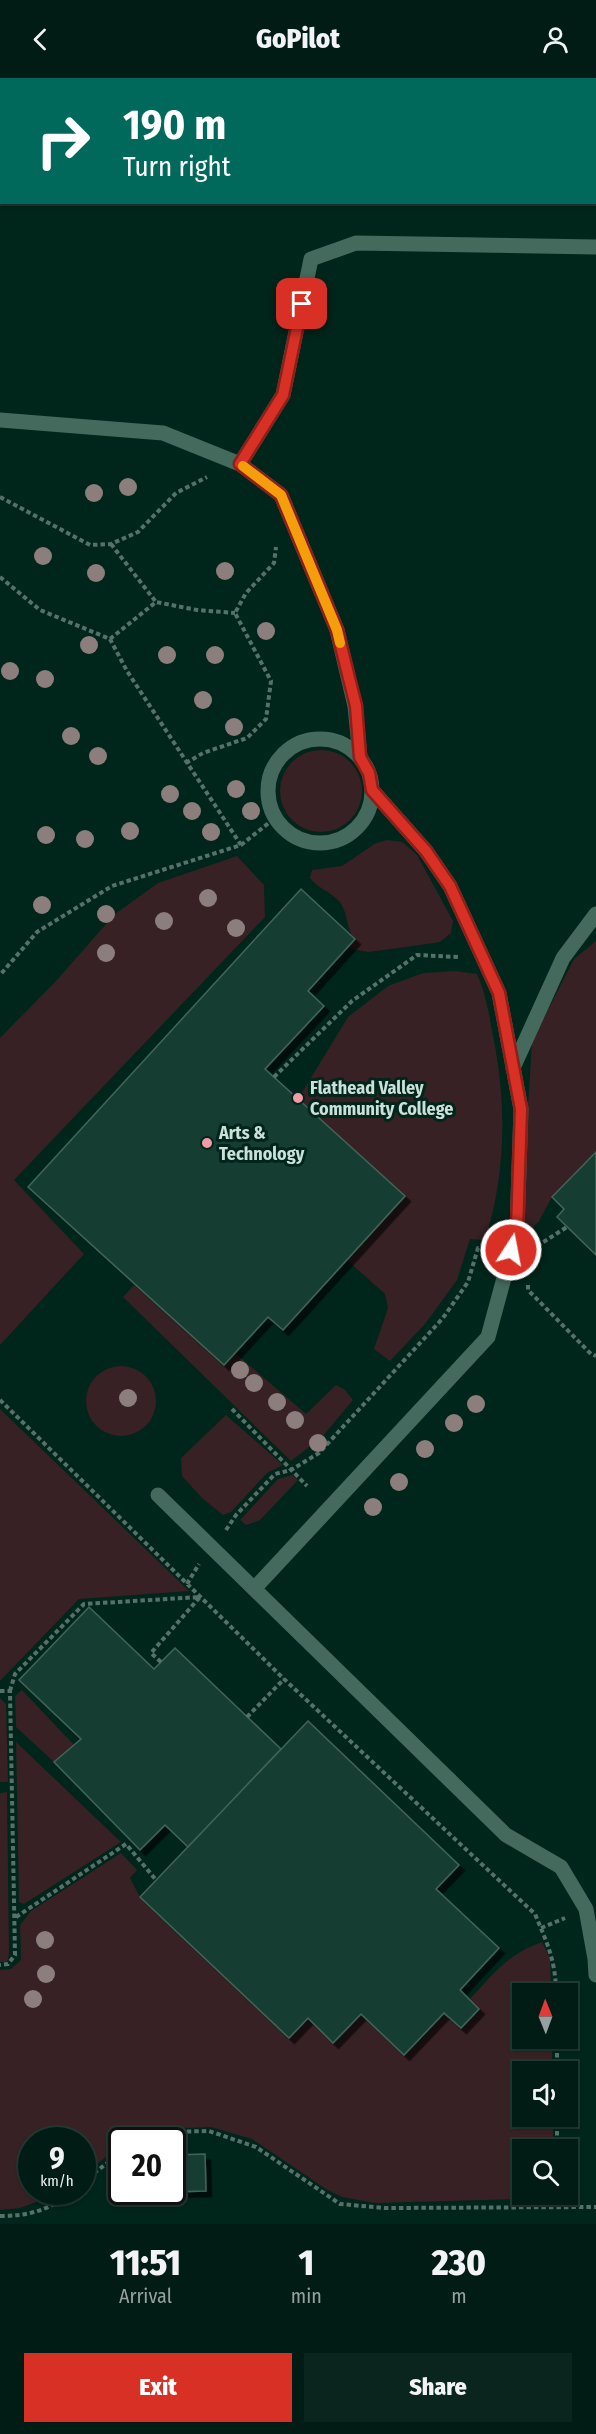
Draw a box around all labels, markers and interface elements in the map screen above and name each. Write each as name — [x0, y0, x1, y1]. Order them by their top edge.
icon: back — [24, 23, 57, 56]
text: GoPilot — [256, 23, 340, 55]
icon: person — [539, 23, 572, 56]
text: 190 m — [123, 100, 226, 150]
icon: right — [24, 102, 102, 180]
text: Turn right — [123, 151, 231, 183]
pin — [276, 278, 327, 329]
icon: arrive — [285, 287, 318, 320]
place label: Flathead Valley Community College — [310, 1077, 453, 1120]
marker: Flathead Valley Community College — [291, 1091, 305, 1105]
place label: Arts & Technology — [218, 1122, 305, 1165]
marker: Arts & Technology — [200, 1136, 214, 1150]
position arrow — [479, 1218, 543, 1282]
north arrow — [512, 1983, 578, 2049]
map controls — [512, 1983, 578, 2205]
button: sound — [512, 2061, 578, 2127]
speed limit sign: 20 — [108, 2127, 186, 2205]
button: search — [512, 2139, 578, 2205]
text: 9 — [49, 2141, 65, 2177]
text: km/h — [40, 2172, 74, 2190]
text: 11:51 — [110, 2241, 181, 2285]
text: 1 — [299, 2241, 314, 2285]
text: 230 — [432, 2241, 486, 2285]
text: Arrival — [119, 2284, 172, 2308]
text: min — [291, 2284, 322, 2308]
text: m — [451, 2284, 467, 2308]
button: Exit — [24, 2353, 292, 2422]
button: Share — [304, 2353, 572, 2422]

